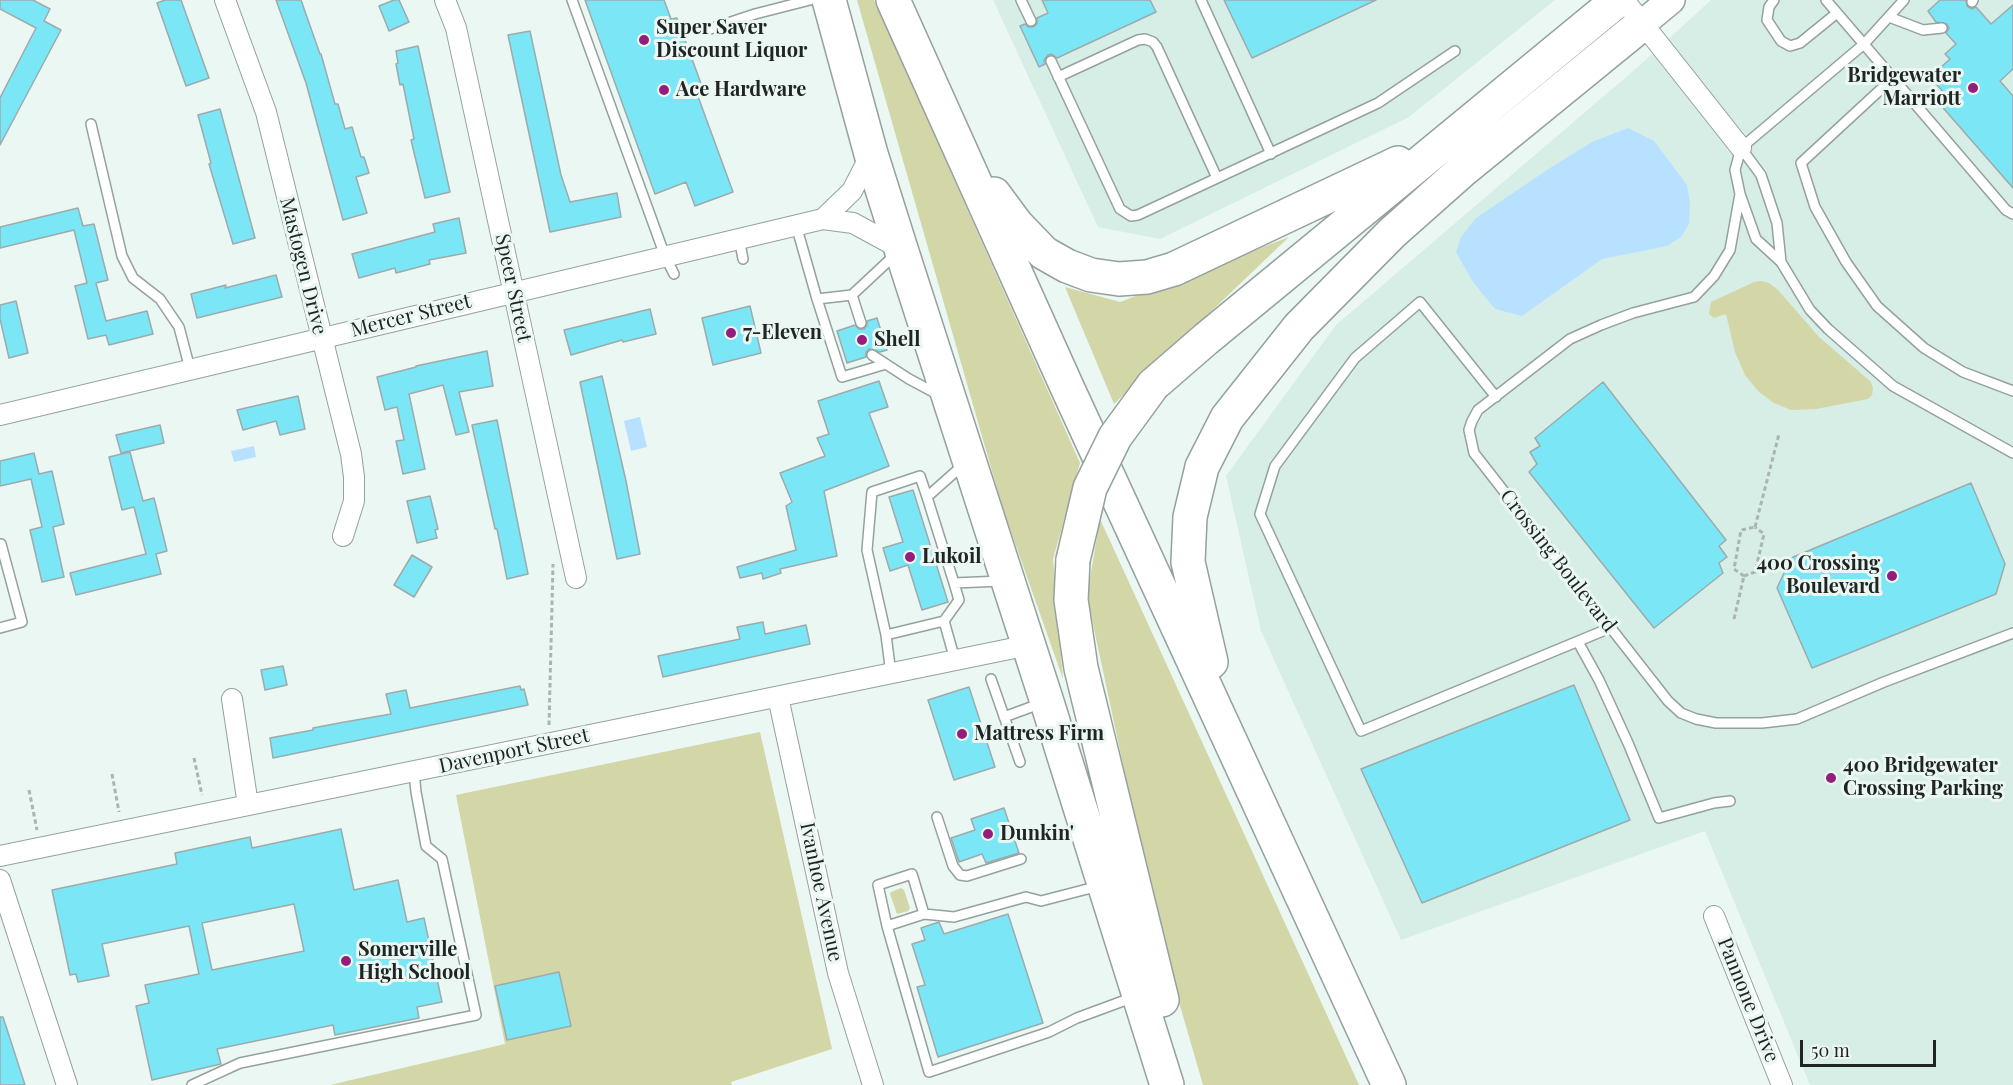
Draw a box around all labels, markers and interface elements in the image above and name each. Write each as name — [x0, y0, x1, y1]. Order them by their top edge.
place label: Super Saver Discount Liquor — [656, 16, 807, 63]
marker: Super Saver Discount Liquor — [637, 33, 651, 47]
place label: Bridgewater Marriott — [1847, 64, 1961, 111]
place label: Ace Hardware — [676, 78, 806, 102]
marker: Bridgewater Marriott — [1966, 81, 1980, 95]
marker: Ace Hardware — [657, 83, 671, 97]
street label: Mastogen Drive — [274, 195, 332, 337]
street label: Speer Street — [490, 232, 536, 344]
street label: Mercer Street — [348, 289, 474, 343]
place label: 7-Eleven — [743, 321, 822, 345]
marker: 7-Eleven — [724, 326, 738, 340]
place label: Shell — [874, 328, 920, 352]
marker: Shell — [855, 333, 869, 347]
street label: Crossing Boulevard — [1495, 485, 1621, 637]
place label: Lukoil — [922, 545, 981, 569]
marker: Lukoil — [903, 550, 917, 564]
place label: 400 Crossing Boulevard — [1757, 552, 1880, 599]
marker: 400 Crossing Boulevard — [1885, 569, 1899, 583]
place label: Mattress Firm — [974, 722, 1104, 746]
street label: Davenport Street — [437, 723, 591, 779]
marker: Mattress Firm — [955, 727, 969, 741]
place label: 400 Bridgewater Crossing Parking — [1843, 754, 2003, 801]
marker: 400 Bridgewater Crossing Parking — [1824, 771, 1838, 785]
street label: Ivanhoe Avenue — [795, 820, 847, 964]
place label: Dunkin' — [1000, 822, 1074, 846]
marker: Dunkin' — [981, 827, 995, 841]
street label: Pannone Drive — [1712, 934, 1784, 1066]
place label: Somerville High School — [358, 938, 471, 985]
marker: Somerville High School — [339, 954, 353, 968]
scale bar — [1803, 1028, 1940, 1066]
text: 50 m — [1811, 1038, 1850, 1062]

